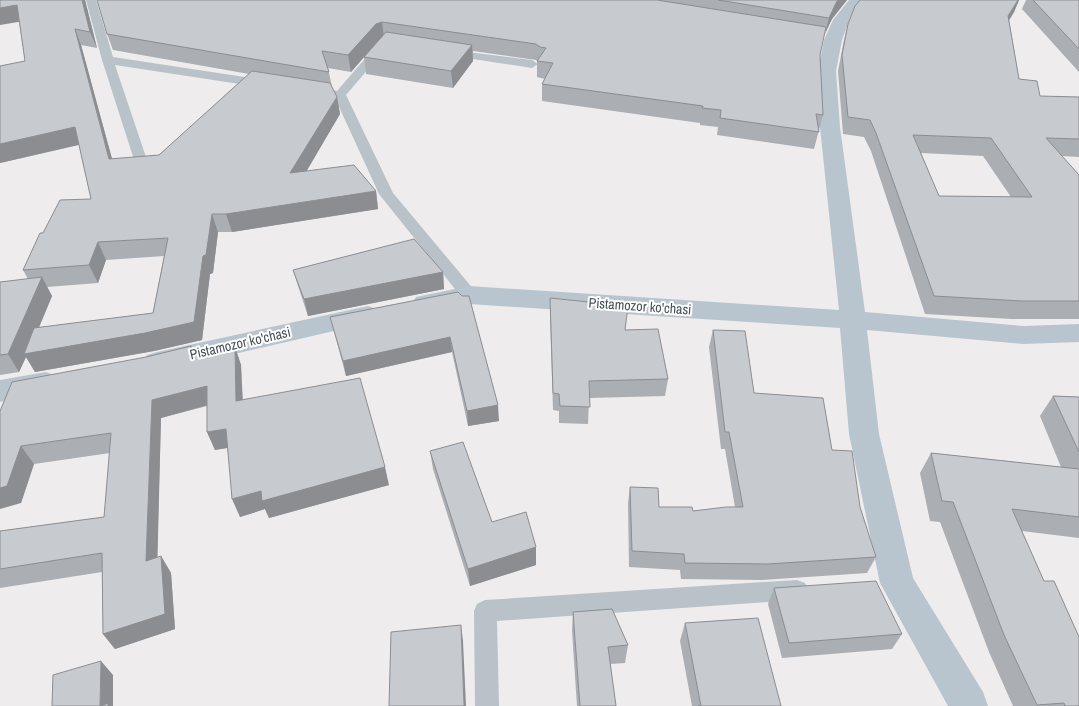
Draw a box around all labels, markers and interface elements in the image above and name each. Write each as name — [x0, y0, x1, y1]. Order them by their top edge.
street label: Pistamozor ko'chasi — [588, 293, 692, 319]
street label: Pistamozor ko'chasi — [188, 323, 292, 363]

